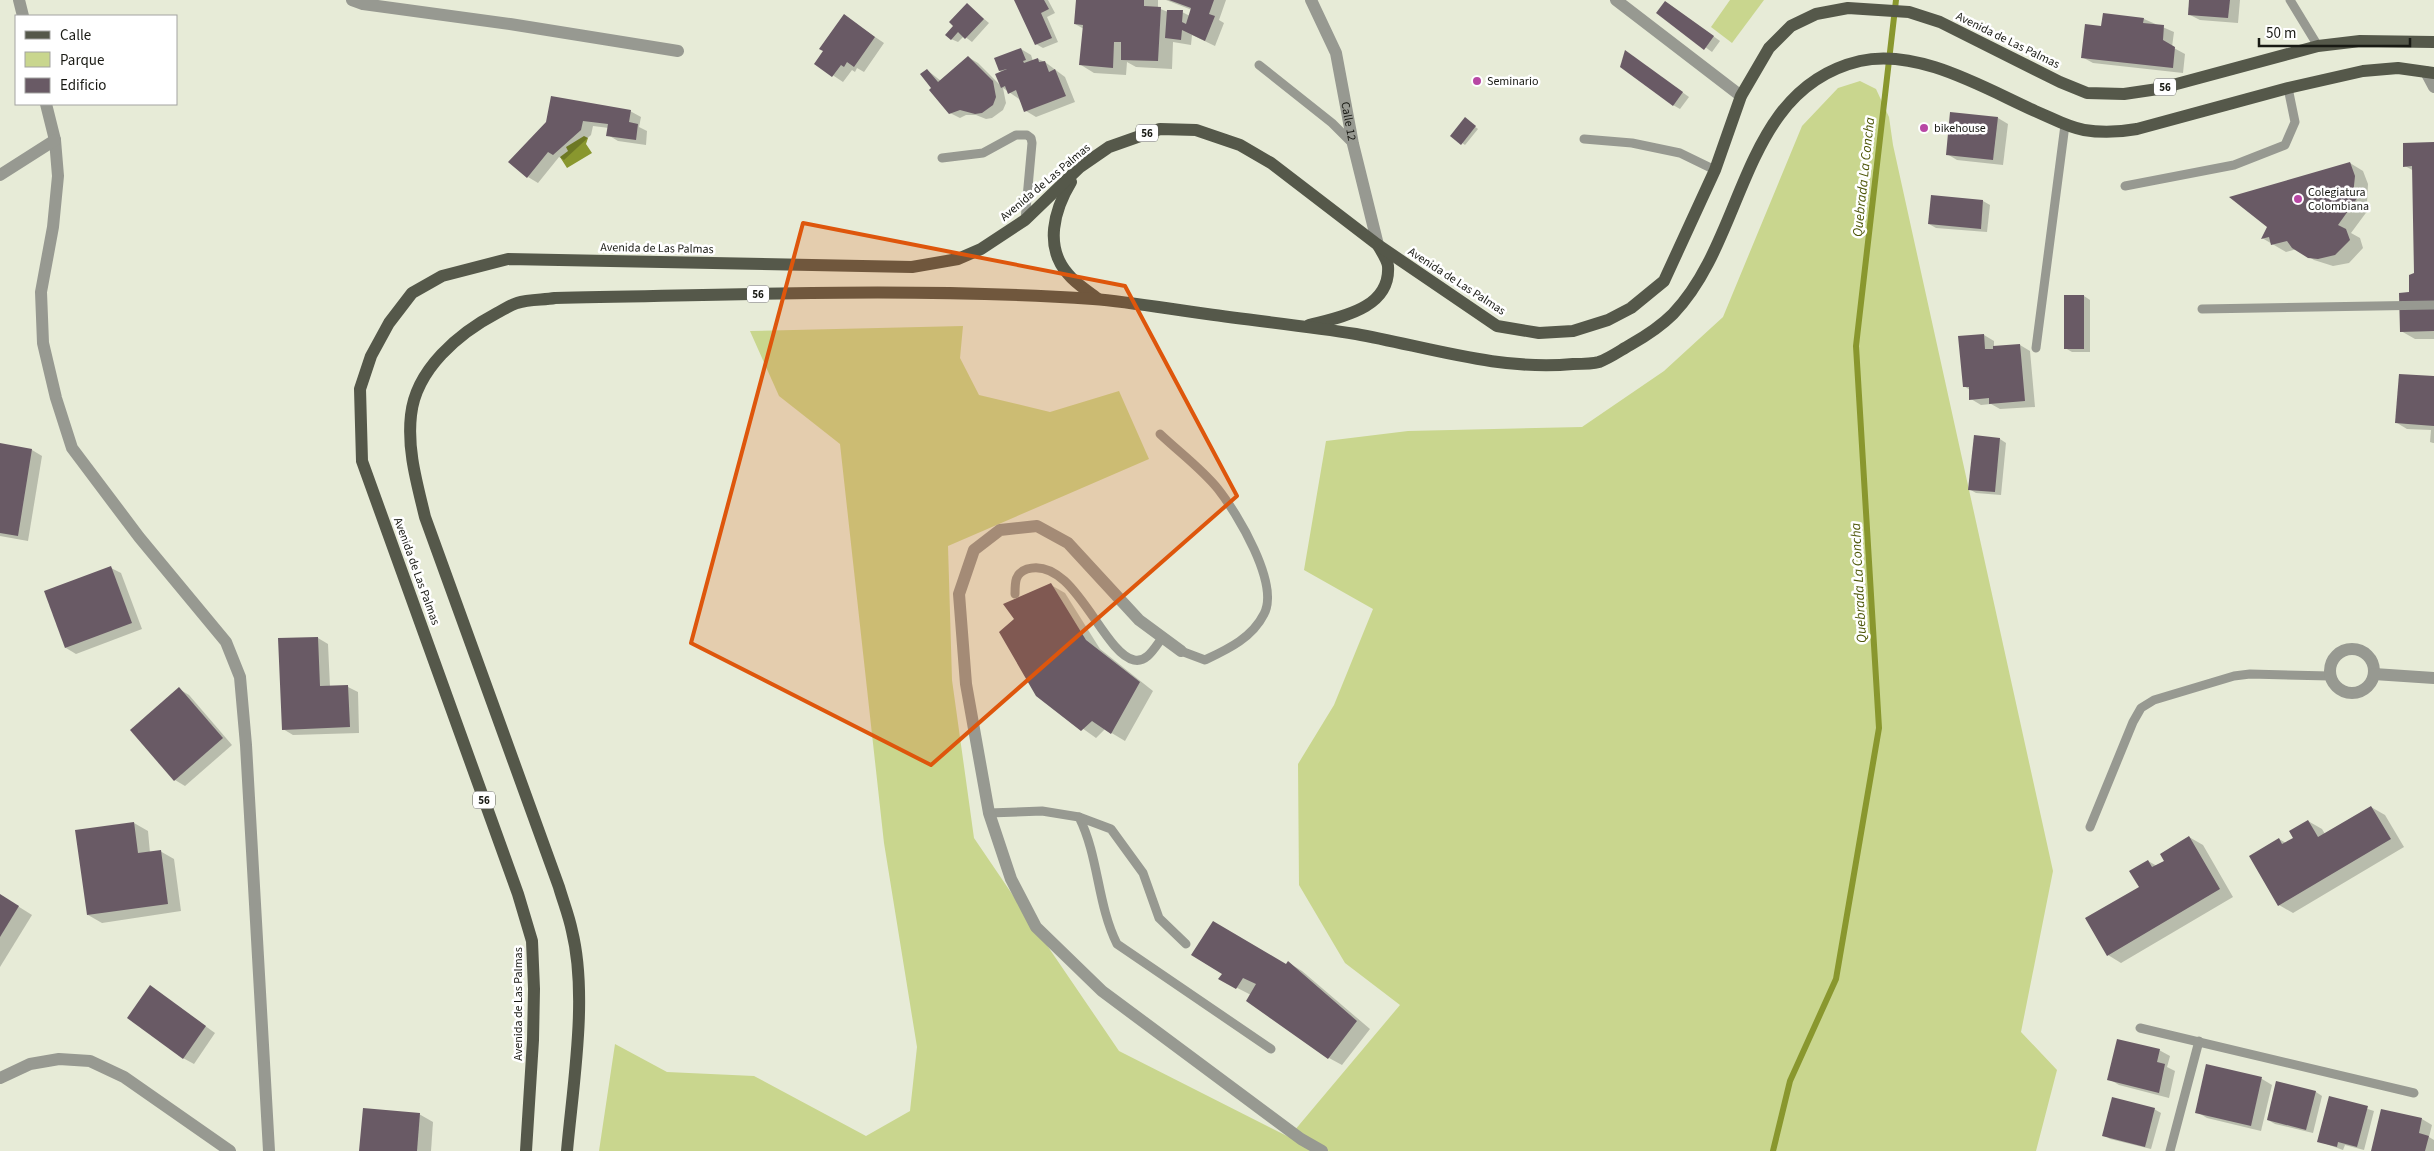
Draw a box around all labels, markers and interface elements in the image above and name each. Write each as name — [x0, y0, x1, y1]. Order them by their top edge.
street label: Avenida de Las Palmas — [1953, 8, 2062, 73]
legend — [15, 15, 178, 105]
scale bar — [2259, 15, 2410, 47]
text: 50 m — [2266, 23, 2296, 44]
text: Calle — [60, 25, 91, 46]
text: Parque — [60, 50, 104, 71]
place label: Seminario — [1487, 73, 1539, 90]
text: Edificio — [60, 75, 107, 96]
marker: Seminario — [1471, 75, 1483, 87]
road number: 56 — [2154, 78, 2176, 95]
street label: Calle 12 — [1336, 100, 1360, 142]
water label: Quebrada La Concha — [1848, 116, 1880, 238]
place label: bikehouse — [1934, 120, 1986, 137]
marker: bikehouse — [1918, 122, 1930, 134]
road number: 56 — [1136, 125, 1158, 142]
street label: Avenida de Las Palmas — [996, 139, 1094, 225]
place label: Colegiatura Colombiana — [2308, 184, 2369, 215]
marker: Colegiatura Colombiana — [2292, 193, 2304, 205]
street label: Avenida de Las Palmas — [600, 239, 714, 258]
street label: Avenida de Las Palmas — [1405, 243, 1509, 319]
road number: 56 — [747, 286, 769, 302]
street label: Avenida de Las Palmas — [389, 515, 444, 627]
water label: Quebrada La Concha — [1846, 522, 1872, 643]
road number: 56 — [473, 792, 495, 808]
street label: Avenida de Las Palmas — [510, 947, 527, 1061]

